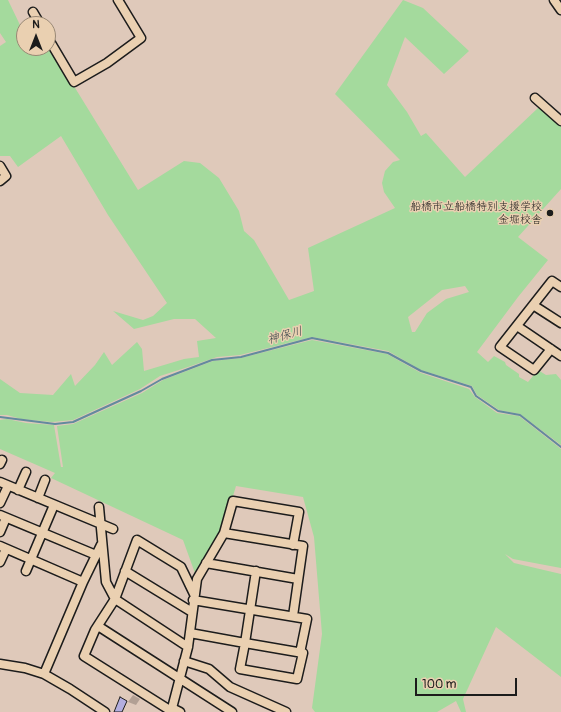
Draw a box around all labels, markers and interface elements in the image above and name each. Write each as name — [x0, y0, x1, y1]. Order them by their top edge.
north arrow — [16, 16, 56, 56]
text: N — [32, 18, 40, 31]
place label: 船橋市立船橋特別支援学校 金堀校舎 — [410, 200, 542, 226]
marker: 船橋市立船橋特別支援学校 金堀校舎 — [545, 208, 555, 218]
water label: 神保川 — [266, 324, 304, 348]
scale bar — [417, 670, 519, 696]
text: 100 m — [422, 677, 456, 692]

